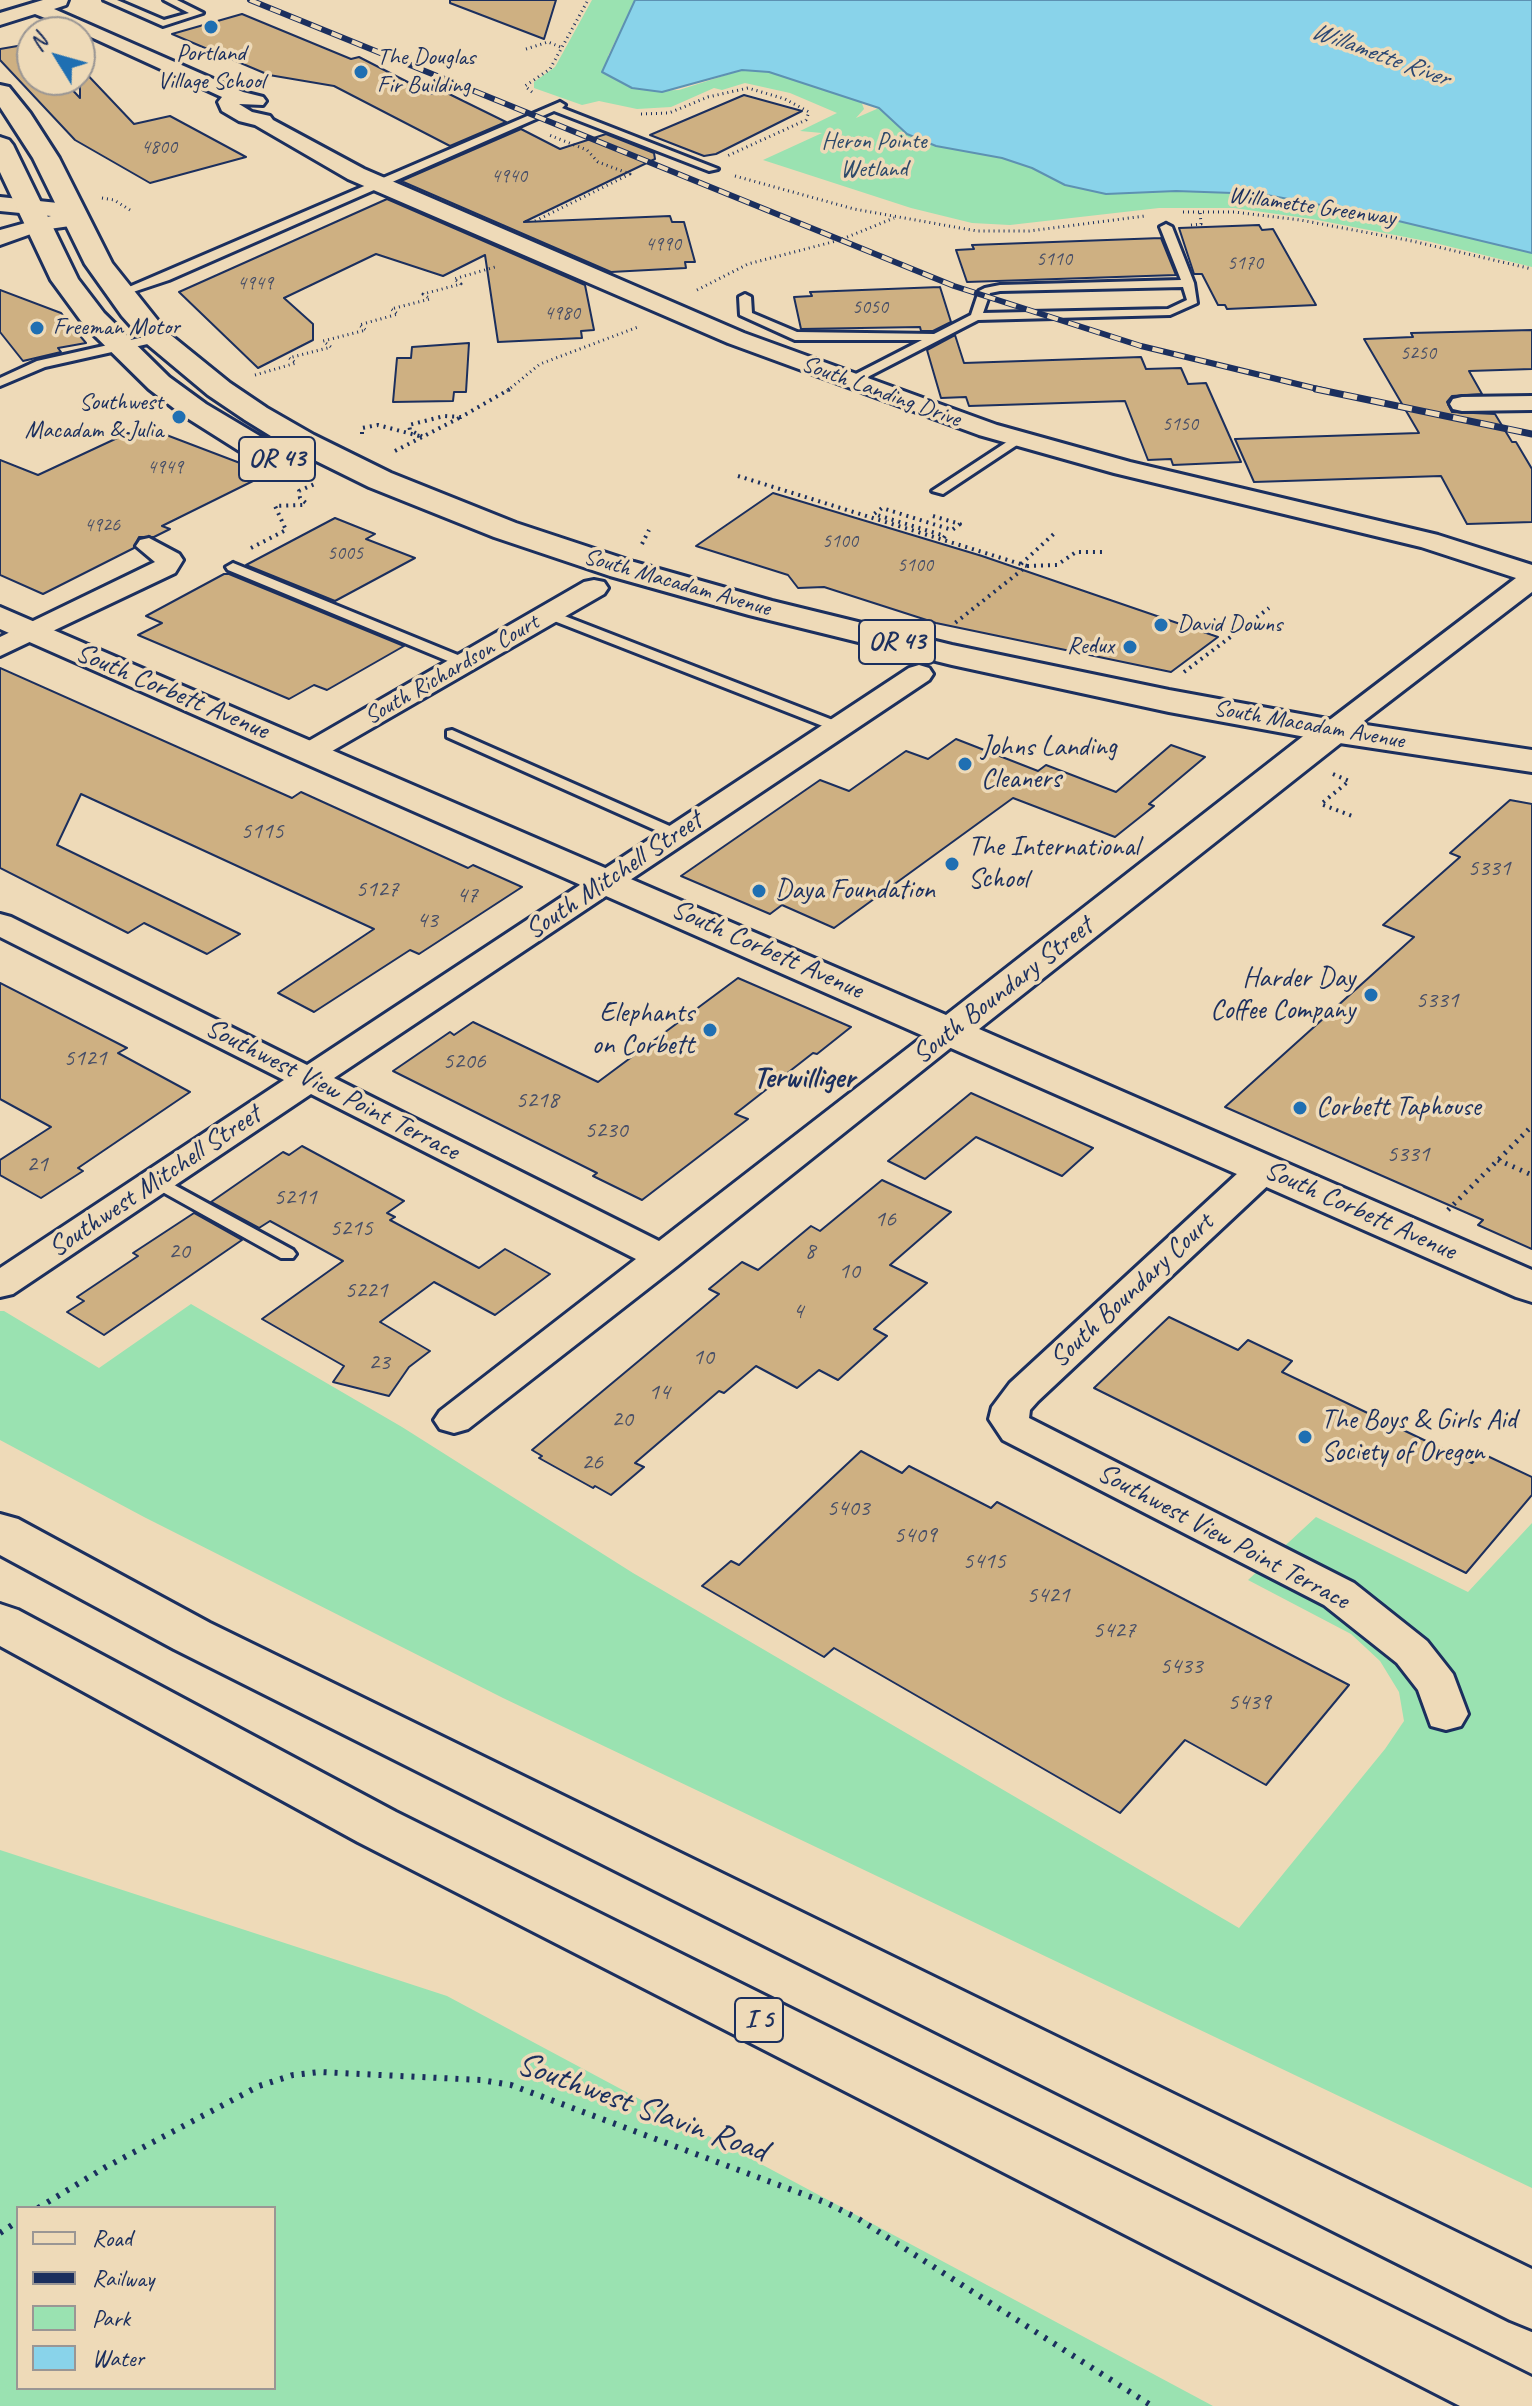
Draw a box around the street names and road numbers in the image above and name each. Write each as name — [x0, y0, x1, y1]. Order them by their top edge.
street label: Willamette Greenway — [1227, 181, 1397, 233]
street label: South Landing Drive — [798, 350, 964, 434]
road number: OR 43 — [239, 437, 315, 481]
street label: South Macadam Avenue — [580, 543, 774, 623]
street label: South Richardson Court — [360, 608, 544, 732]
road number: OR 43 — [859, 620, 935, 664]
street label: South Corbett Avenue — [70, 636, 274, 748]
street label: South Macadam Avenue — [1211, 694, 1407, 756]
street label: South Mitchell Street — [519, 804, 709, 948]
street label: South Corbett Avenue — [666, 893, 868, 1007]
street label: South Boundary Street — [906, 910, 1100, 1072]
street label: Southwest View Point Terrace — [200, 1011, 464, 1169]
street label: Southwest Mitchell Street — [43, 1099, 267, 1265]
street label: South Corbett Avenue — [1259, 1154, 1461, 1268]
street label: South Boundary Court — [1043, 1207, 1221, 1375]
street label: Southwest View Point Terrace — [1091, 1456, 1355, 1618]
road number: I 5 — [735, 1998, 783, 2042]
street label: Southwest Slavin Road — [511, 2044, 773, 2172]

